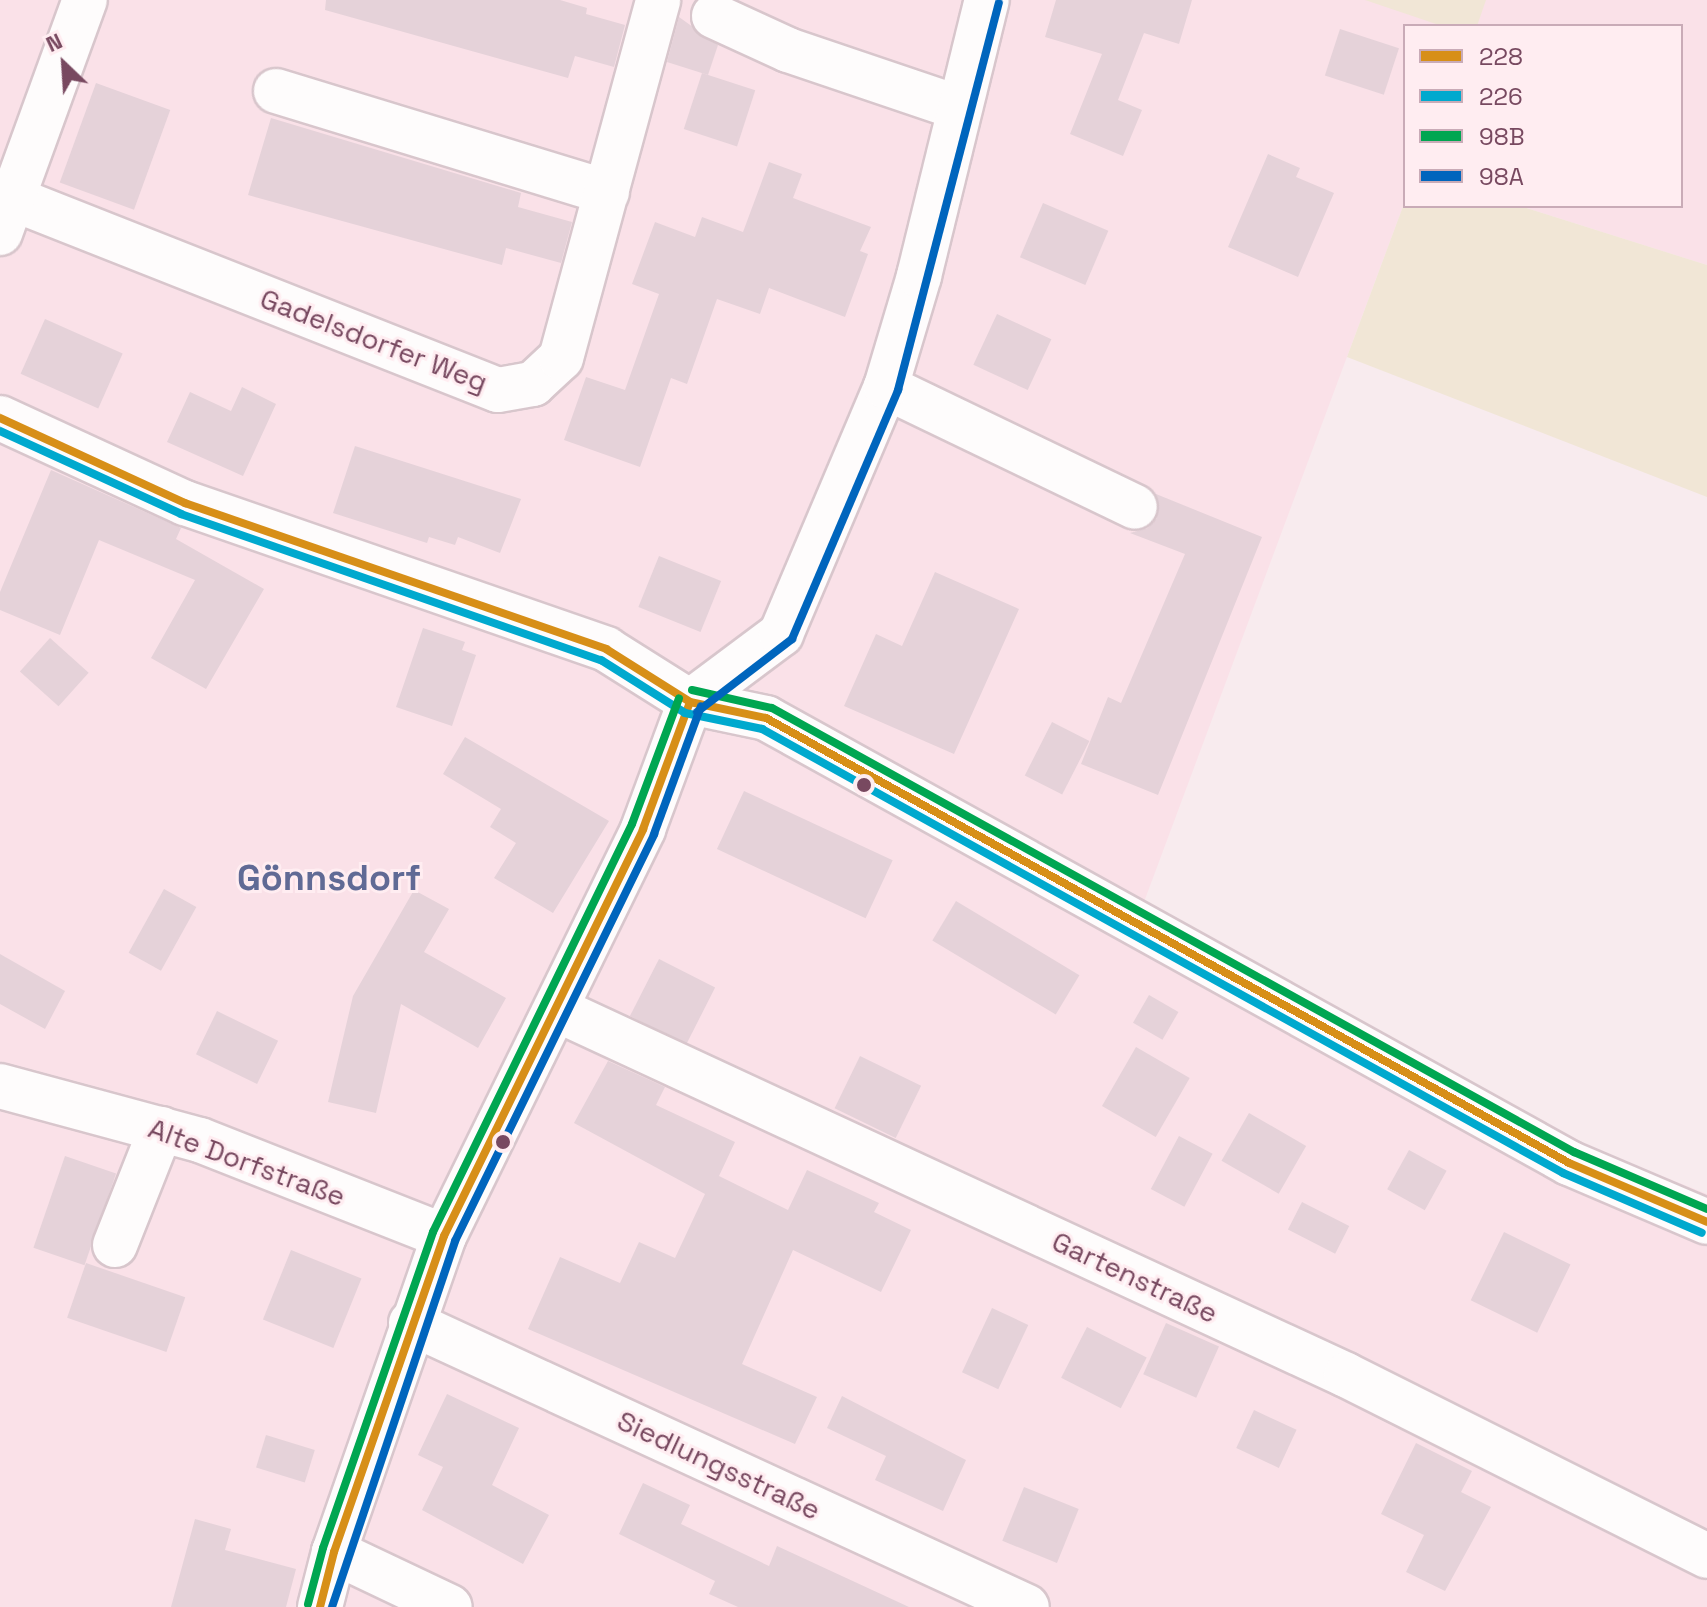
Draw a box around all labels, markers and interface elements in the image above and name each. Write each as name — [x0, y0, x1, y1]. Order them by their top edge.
north arrow — [24, 24, 104, 104]
legend — [1403, 24, 1683, 208]
text: N — [41, 26, 66, 58]
text: 228 — [1479, 41, 1523, 72]
text: 226 — [1479, 81, 1523, 112]
text: 98B — [1479, 121, 1525, 152]
text: 98A — [1479, 161, 1524, 192]
street label: Gadelsdorfer Weg — [255, 281, 493, 399]
unlabelled marker — [856, 777, 872, 793]
district label: Gönnsdorf — [237, 857, 421, 901]
street label: Alte Dorfstraße — [144, 1111, 350, 1213]
unlabelled marker — [495, 1134, 511, 1150]
street label: Gartenstraße — [1047, 1224, 1223, 1330]
street label: Siedlungsstraße — [612, 1403, 826, 1527]

